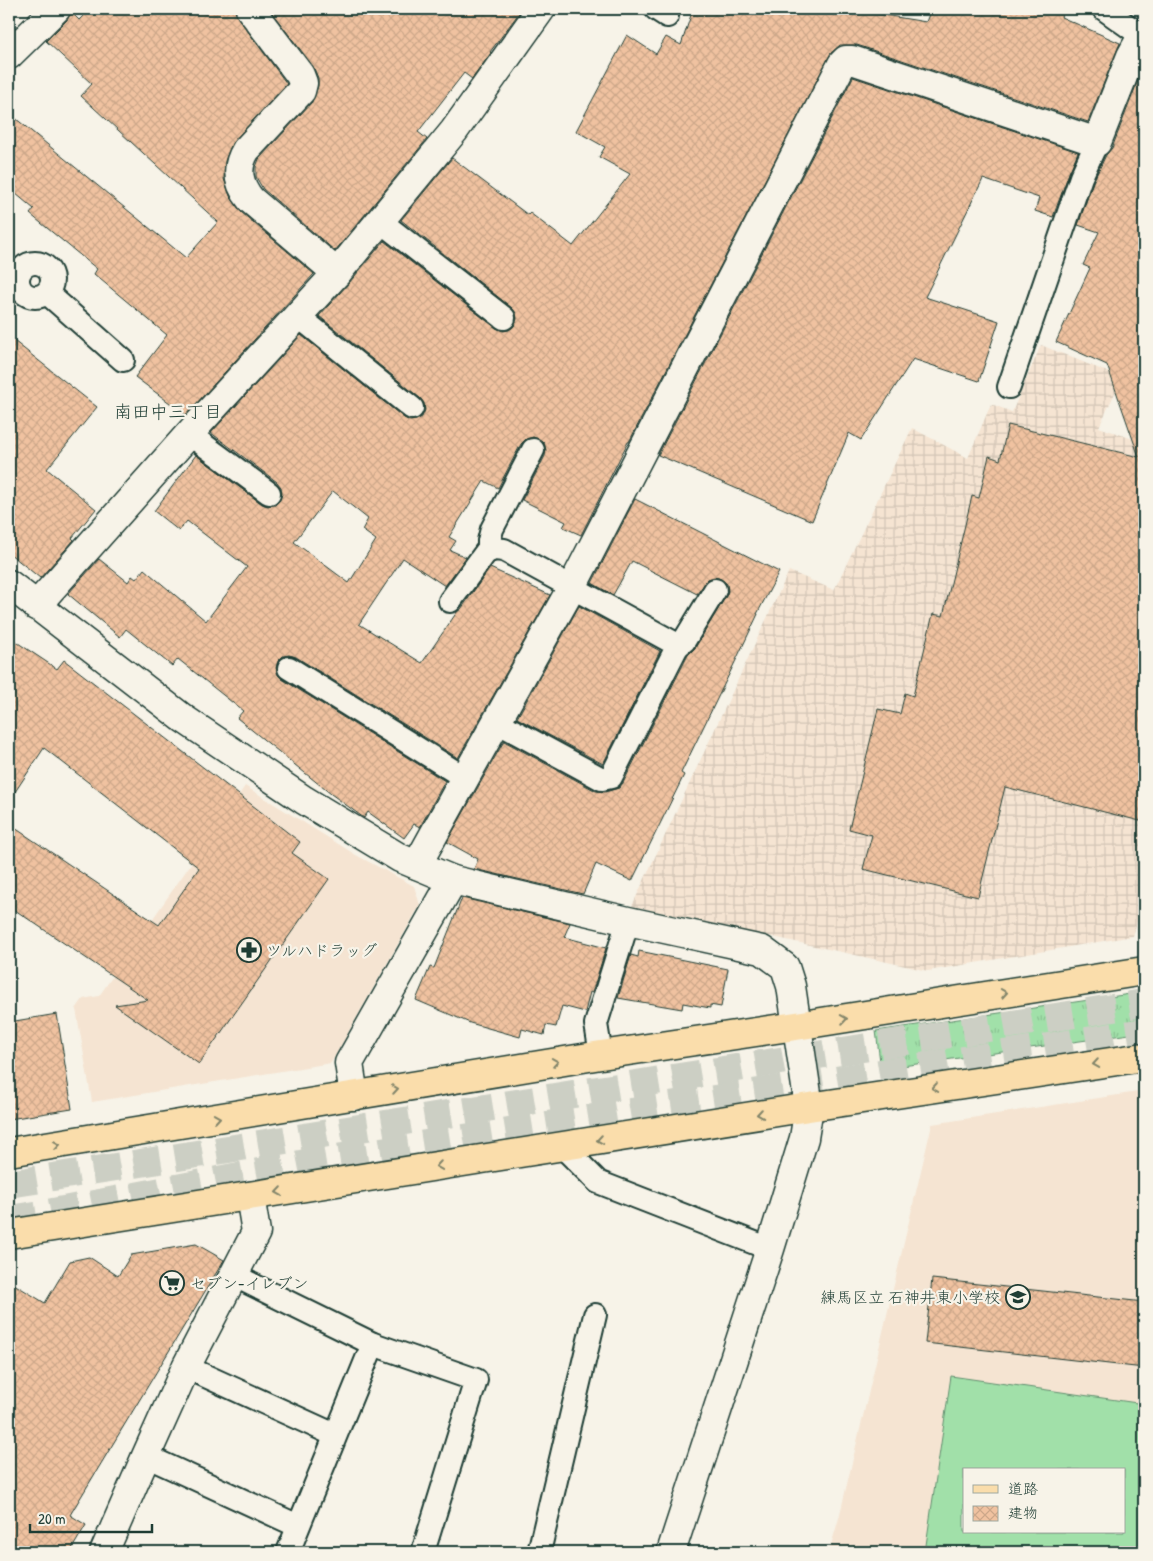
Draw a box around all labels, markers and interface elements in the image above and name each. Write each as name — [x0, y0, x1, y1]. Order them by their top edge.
district label: 南田中三丁目 — [114, 399, 222, 424]
pharmacy icon: ツルハドラッグ — [236, 937, 262, 963]
place label: ツルハドラッグ — [266, 939, 377, 961]
one-way arrow — [1000, 989, 1009, 999]
one-way arrow — [840, 1014, 848, 1024]
one-way arrow — [551, 1058, 559, 1068]
one-way arrow — [1092, 1058, 1100, 1069]
one-way arrow — [931, 1082, 939, 1093]
one-way arrow — [390, 1085, 399, 1095]
one-way arrow — [756, 1108, 764, 1119]
one-way arrow — [213, 1114, 222, 1124]
one-way arrow — [596, 1134, 604, 1144]
one-way arrow — [52, 1140, 61, 1150]
one-way arrow — [435, 1160, 444, 1170]
one-way arrow — [275, 1186, 283, 1196]
supermarket icon: セブン-イレブン — [159, 1270, 185, 1296]
place label: セブン-イレブン — [190, 1272, 308, 1294]
school or university icon: 練馬区立 石神井東小学校 — [1005, 1284, 1031, 1310]
place label: 練馬区立 石神井東小学校 — [820, 1286, 1000, 1308]
legend — [963, 1468, 1126, 1534]
text: 道路 — [1008, 1478, 1038, 1499]
scale bar — [30, 1501, 152, 1533]
text: 建物 — [1008, 1502, 1038, 1523]
text: 20 m — [38, 1508, 65, 1529]

